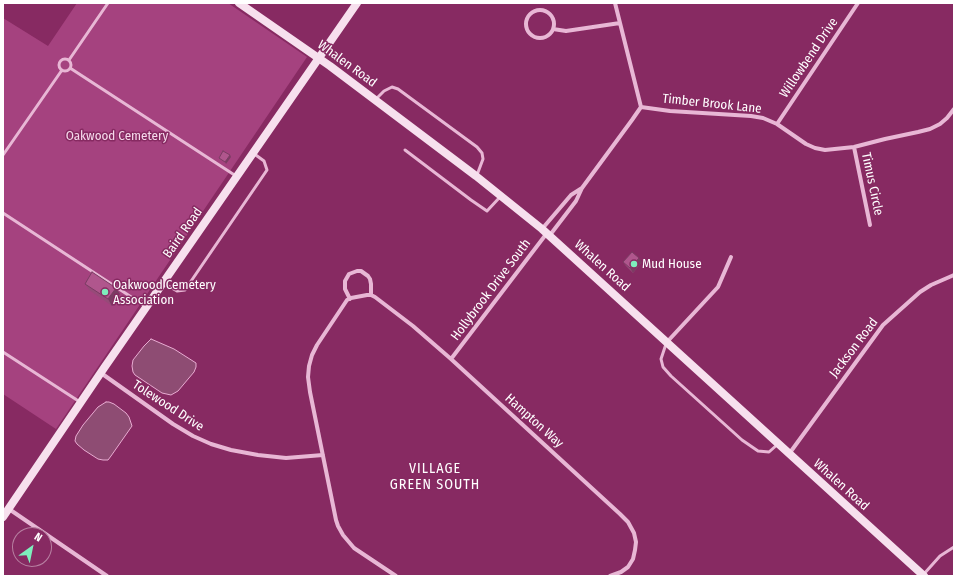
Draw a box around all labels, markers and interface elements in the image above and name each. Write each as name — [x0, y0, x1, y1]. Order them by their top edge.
street label: Willowbend Drive — [777, 15, 841, 101]
street label: Whalen Road — [314, 37, 380, 91]
street label: Timber Brook Lane — [662, 91, 762, 117]
park label: Oakwood Cemetery — [66, 128, 168, 144]
street label: Timus Circle — [858, 151, 886, 217]
street label: Baird Road — [160, 205, 206, 261]
street label: Hollybrook Drive South — [448, 236, 534, 344]
street label: Whalen Road — [571, 237, 633, 295]
place label: Mud House — [642, 256, 702, 272]
marker: Mud House — [629, 259, 639, 269]
place label: Oakwood Cemetery Association — [113, 277, 216, 308]
marker: Oakwood Cemetery Association — [100, 287, 110, 297]
street label: Jackson Road — [826, 315, 882, 381]
street label: Tolewood Drive — [130, 377, 206, 435]
street label: Hampton Way — [502, 391, 566, 451]
street label: Whalen Road — [810, 456, 872, 514]
district label: VILLAGE GREEN SOUTH — [390, 461, 480, 494]
north arrow — [12, 527, 52, 567]
text: N — [32, 530, 45, 545]

